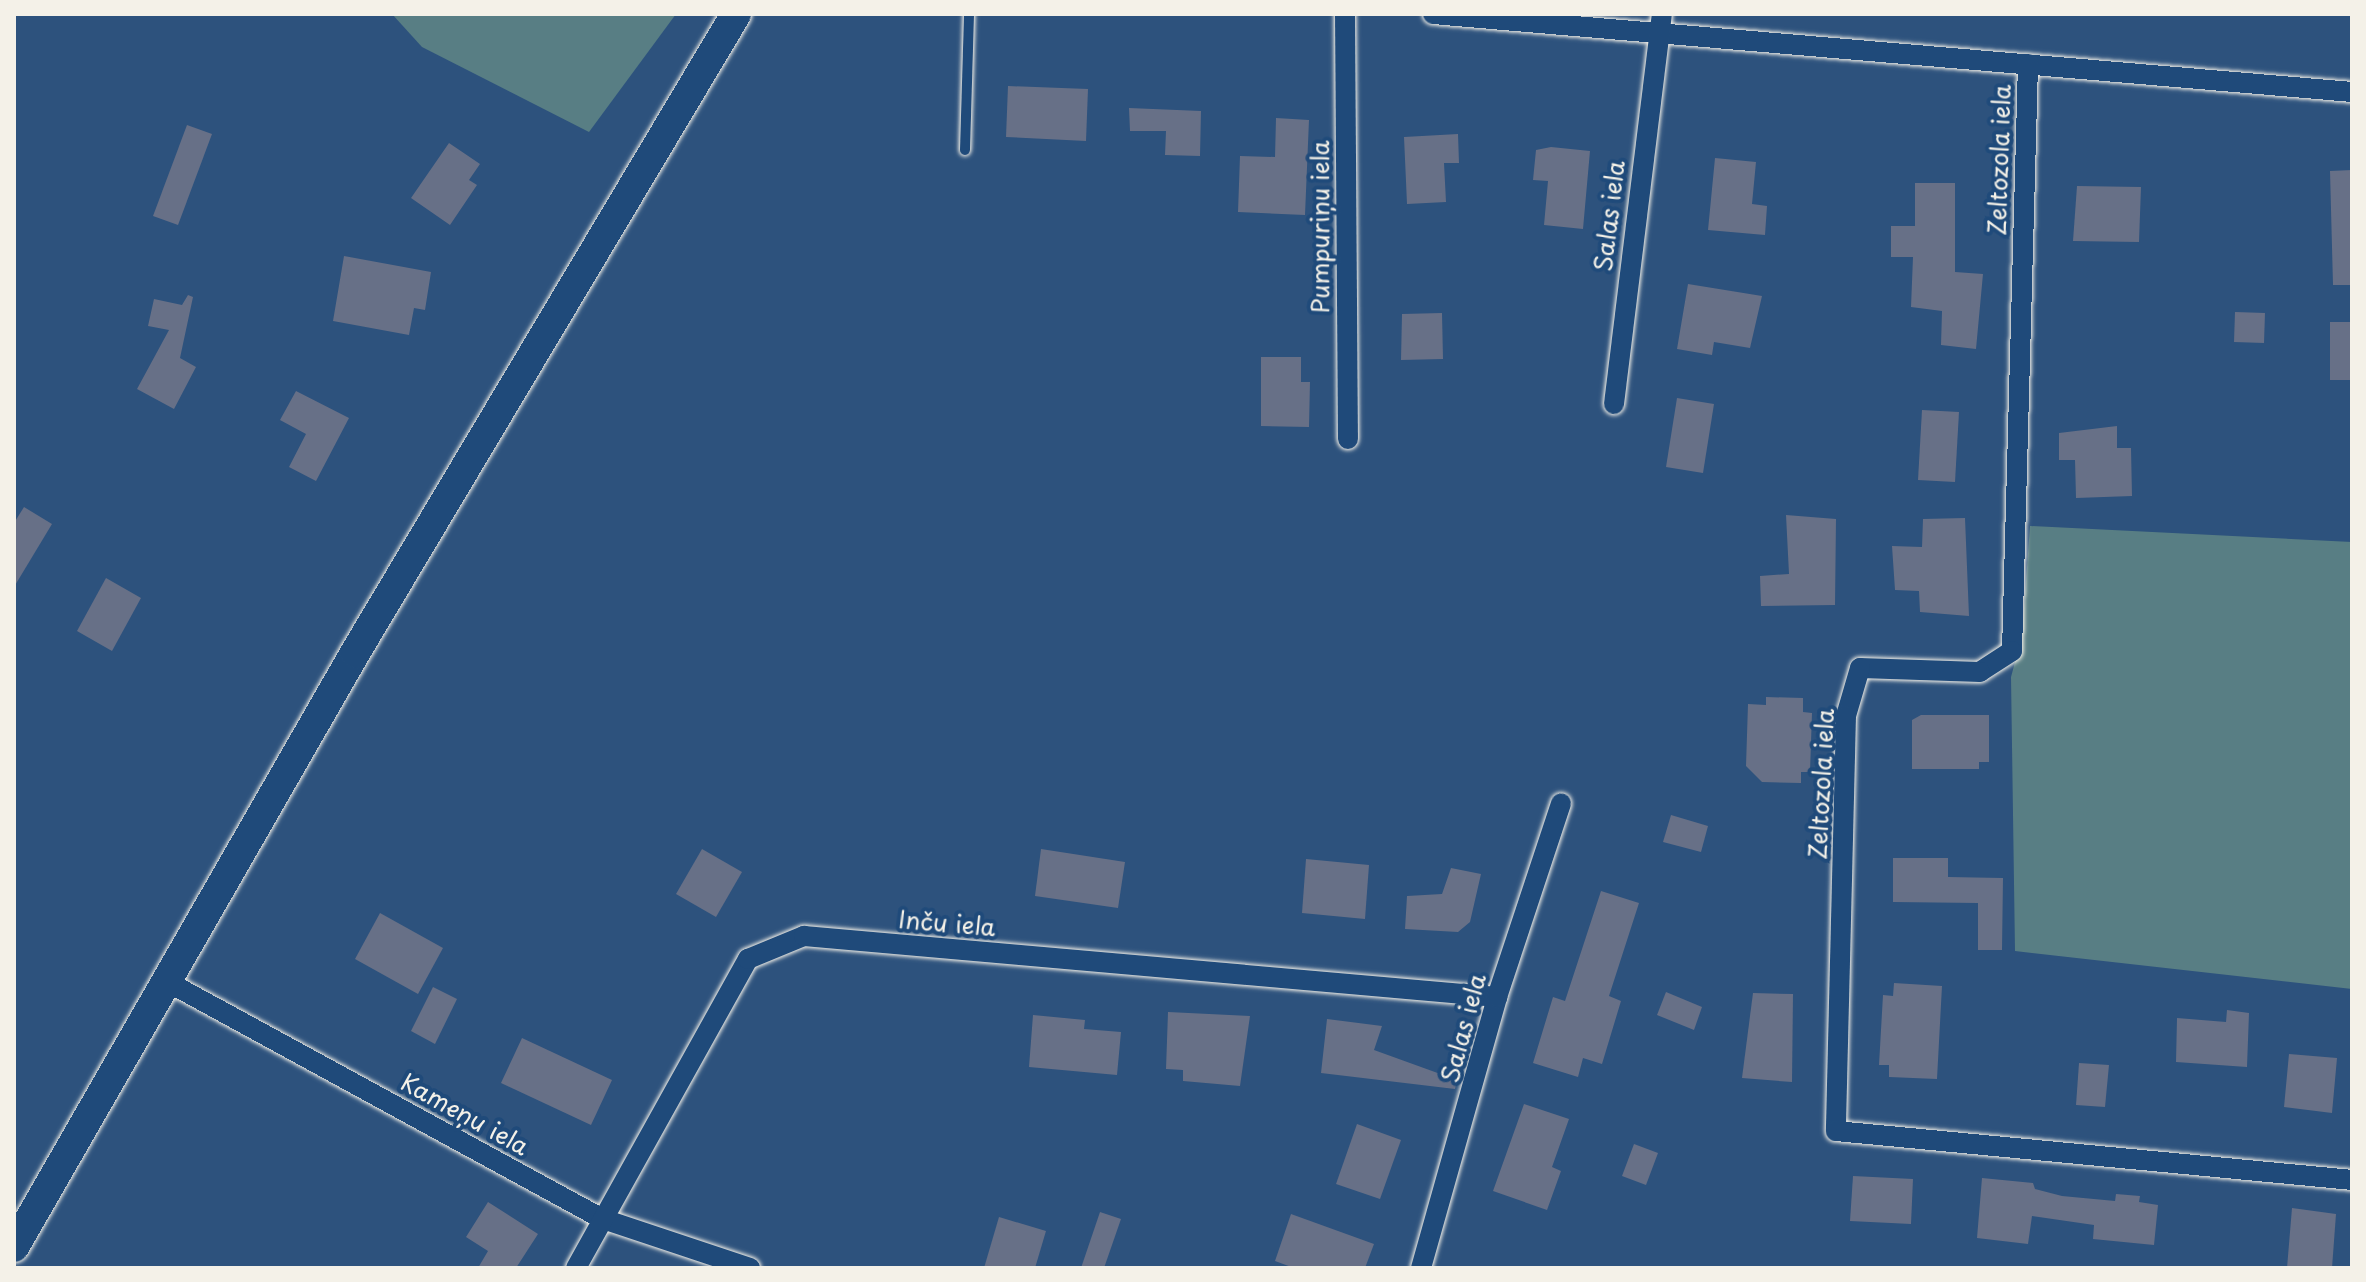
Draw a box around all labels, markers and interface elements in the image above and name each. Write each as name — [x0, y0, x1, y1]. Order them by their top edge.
street label: Zeltozola iela — [1982, 83, 2016, 237]
street label: Pumpuriņu iela — [1306, 140, 1334, 314]
street label: Salas iela — [1588, 159, 1630, 273]
street label: Zeltozola iela — [1803, 707, 1839, 861]
street label: Inču iela — [897, 904, 997, 942]
street label: Salas iela — [1435, 970, 1491, 1086]
street label: Kameņu iela — [396, 1067, 534, 1161]

